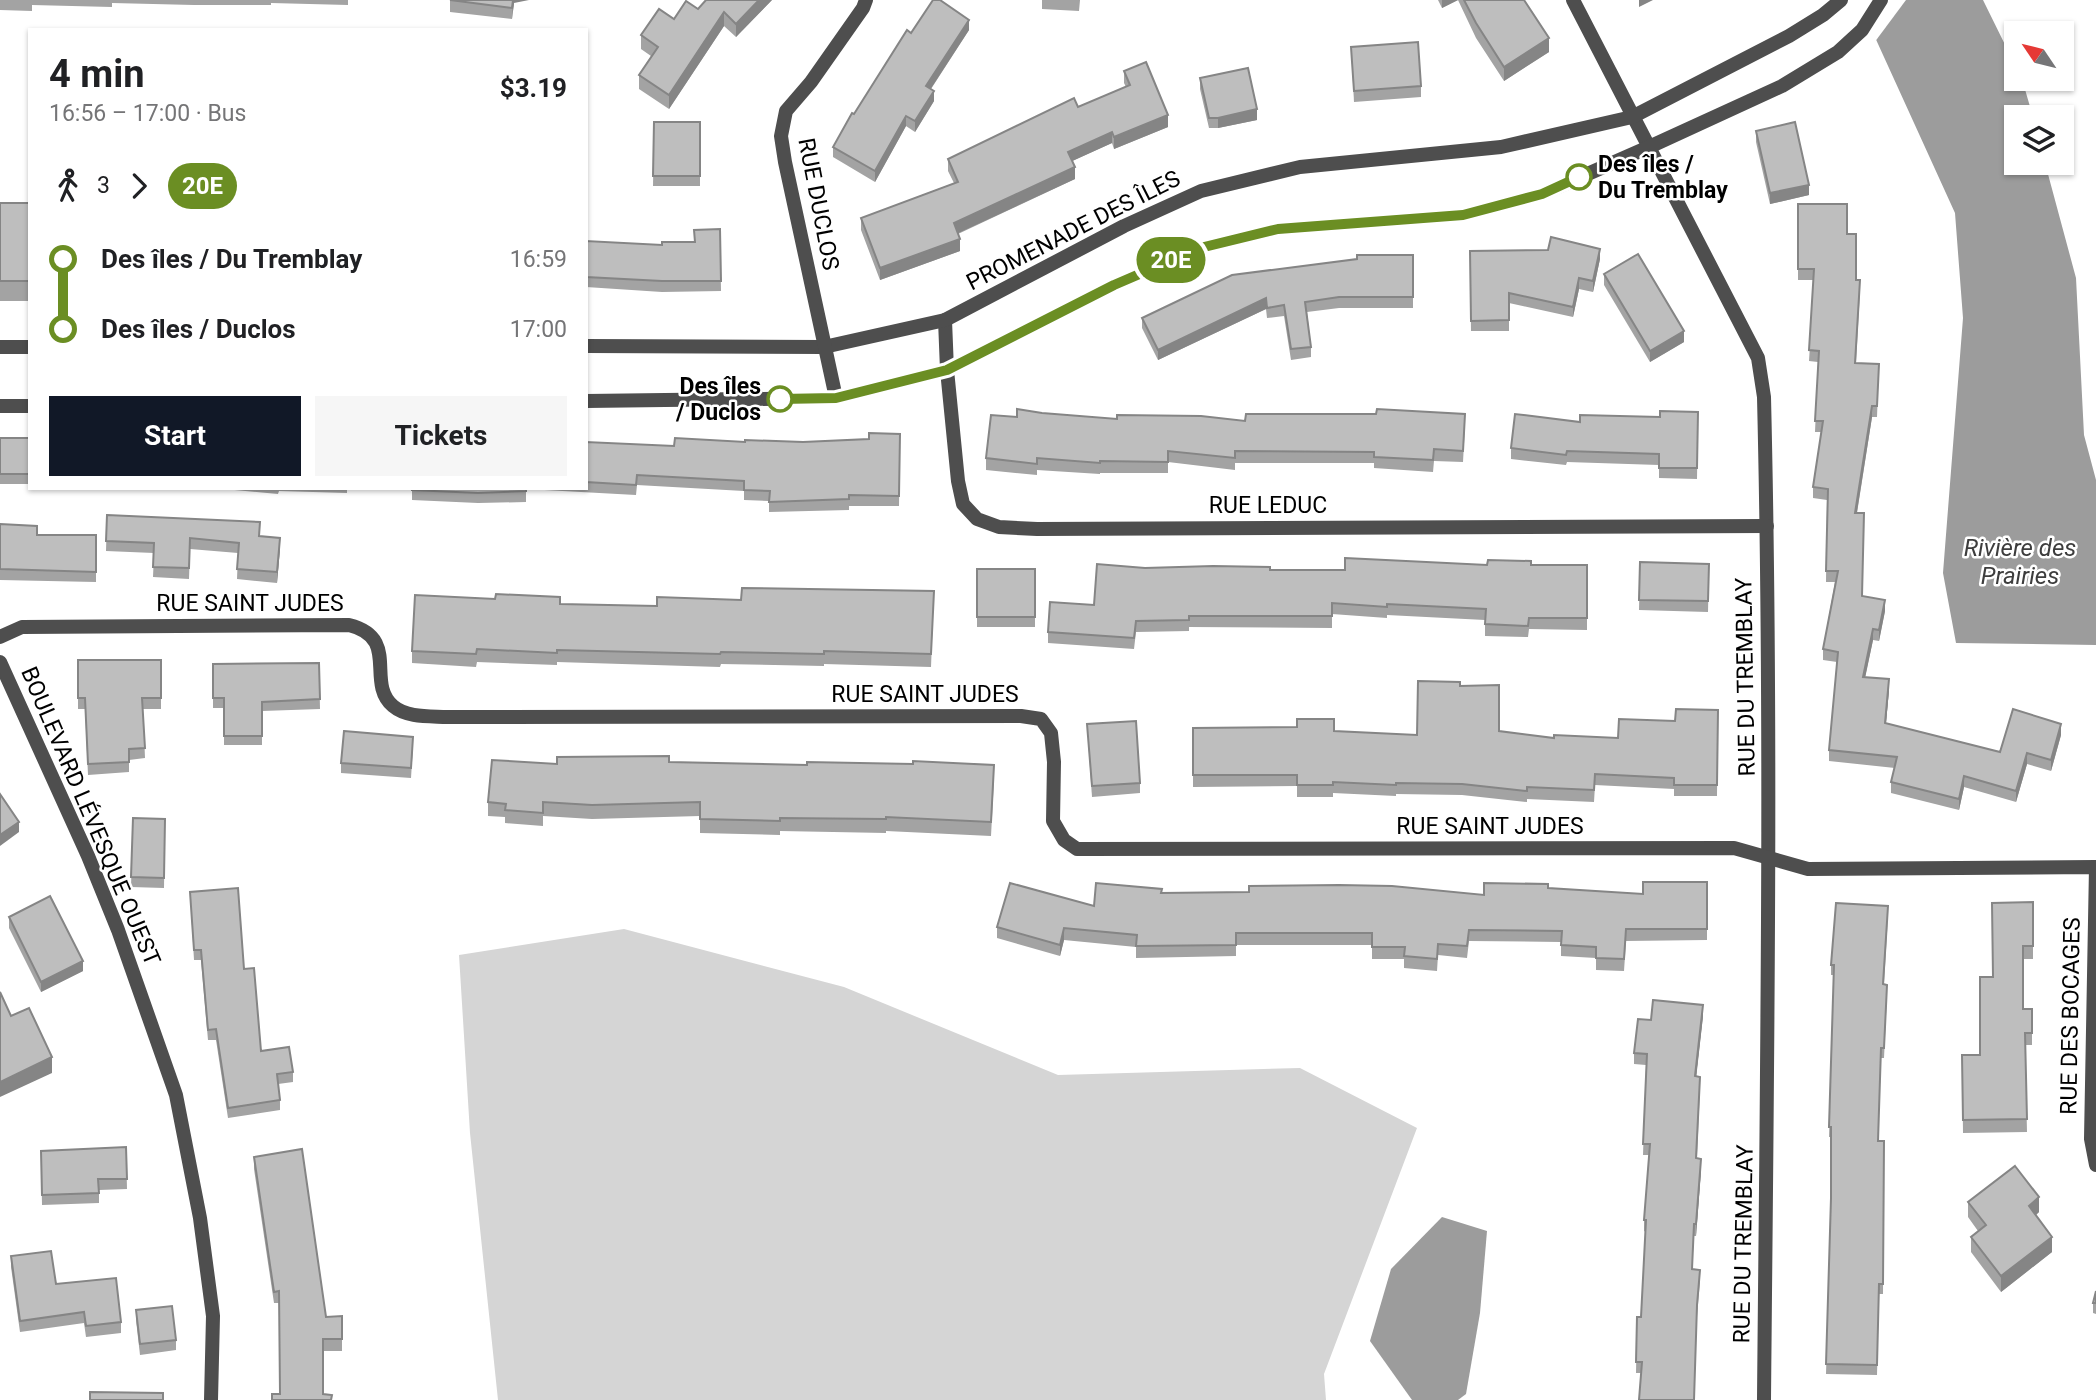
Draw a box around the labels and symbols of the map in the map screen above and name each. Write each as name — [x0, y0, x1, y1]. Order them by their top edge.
north arrow — [2004, 21, 2074, 91]
street label: RUE DUCLOS — [792, 136, 845, 272]
place label: Des îles / Du Tremblay — [1598, 151, 1728, 204]
street label: PROMENADE DES ÎLES — [961, 164, 1185, 296]
marker: Des îles / Du Tremblay — [1566, 164, 1592, 190]
line badge: 20E — [1131, 237, 1211, 283]
place label: Des îles / Duclos — [675, 373, 761, 426]
marker: Des îles / Duclos — [767, 386, 793, 412]
street label: RUE LEDUC — [1209, 492, 1327, 519]
water label: Rivière des Prairies — [1964, 534, 2076, 590]
street label: RUE DU TREMBLAY — [1730, 577, 1761, 777]
street label: RUE SAINT JUDES — [156, 590, 344, 617]
street label: BOULEVARD LÉVESQUE OUEST — [15, 662, 167, 970]
street label: RUE SAINT JUDES — [831, 681, 1019, 708]
street label: RUE SAINT JUDES — [1396, 813, 1584, 840]
street label: RUE DES BOCAGES — [2055, 917, 2086, 1115]
street label: RUE DU TREMBLAY — [1728, 1144, 1759, 1344]

